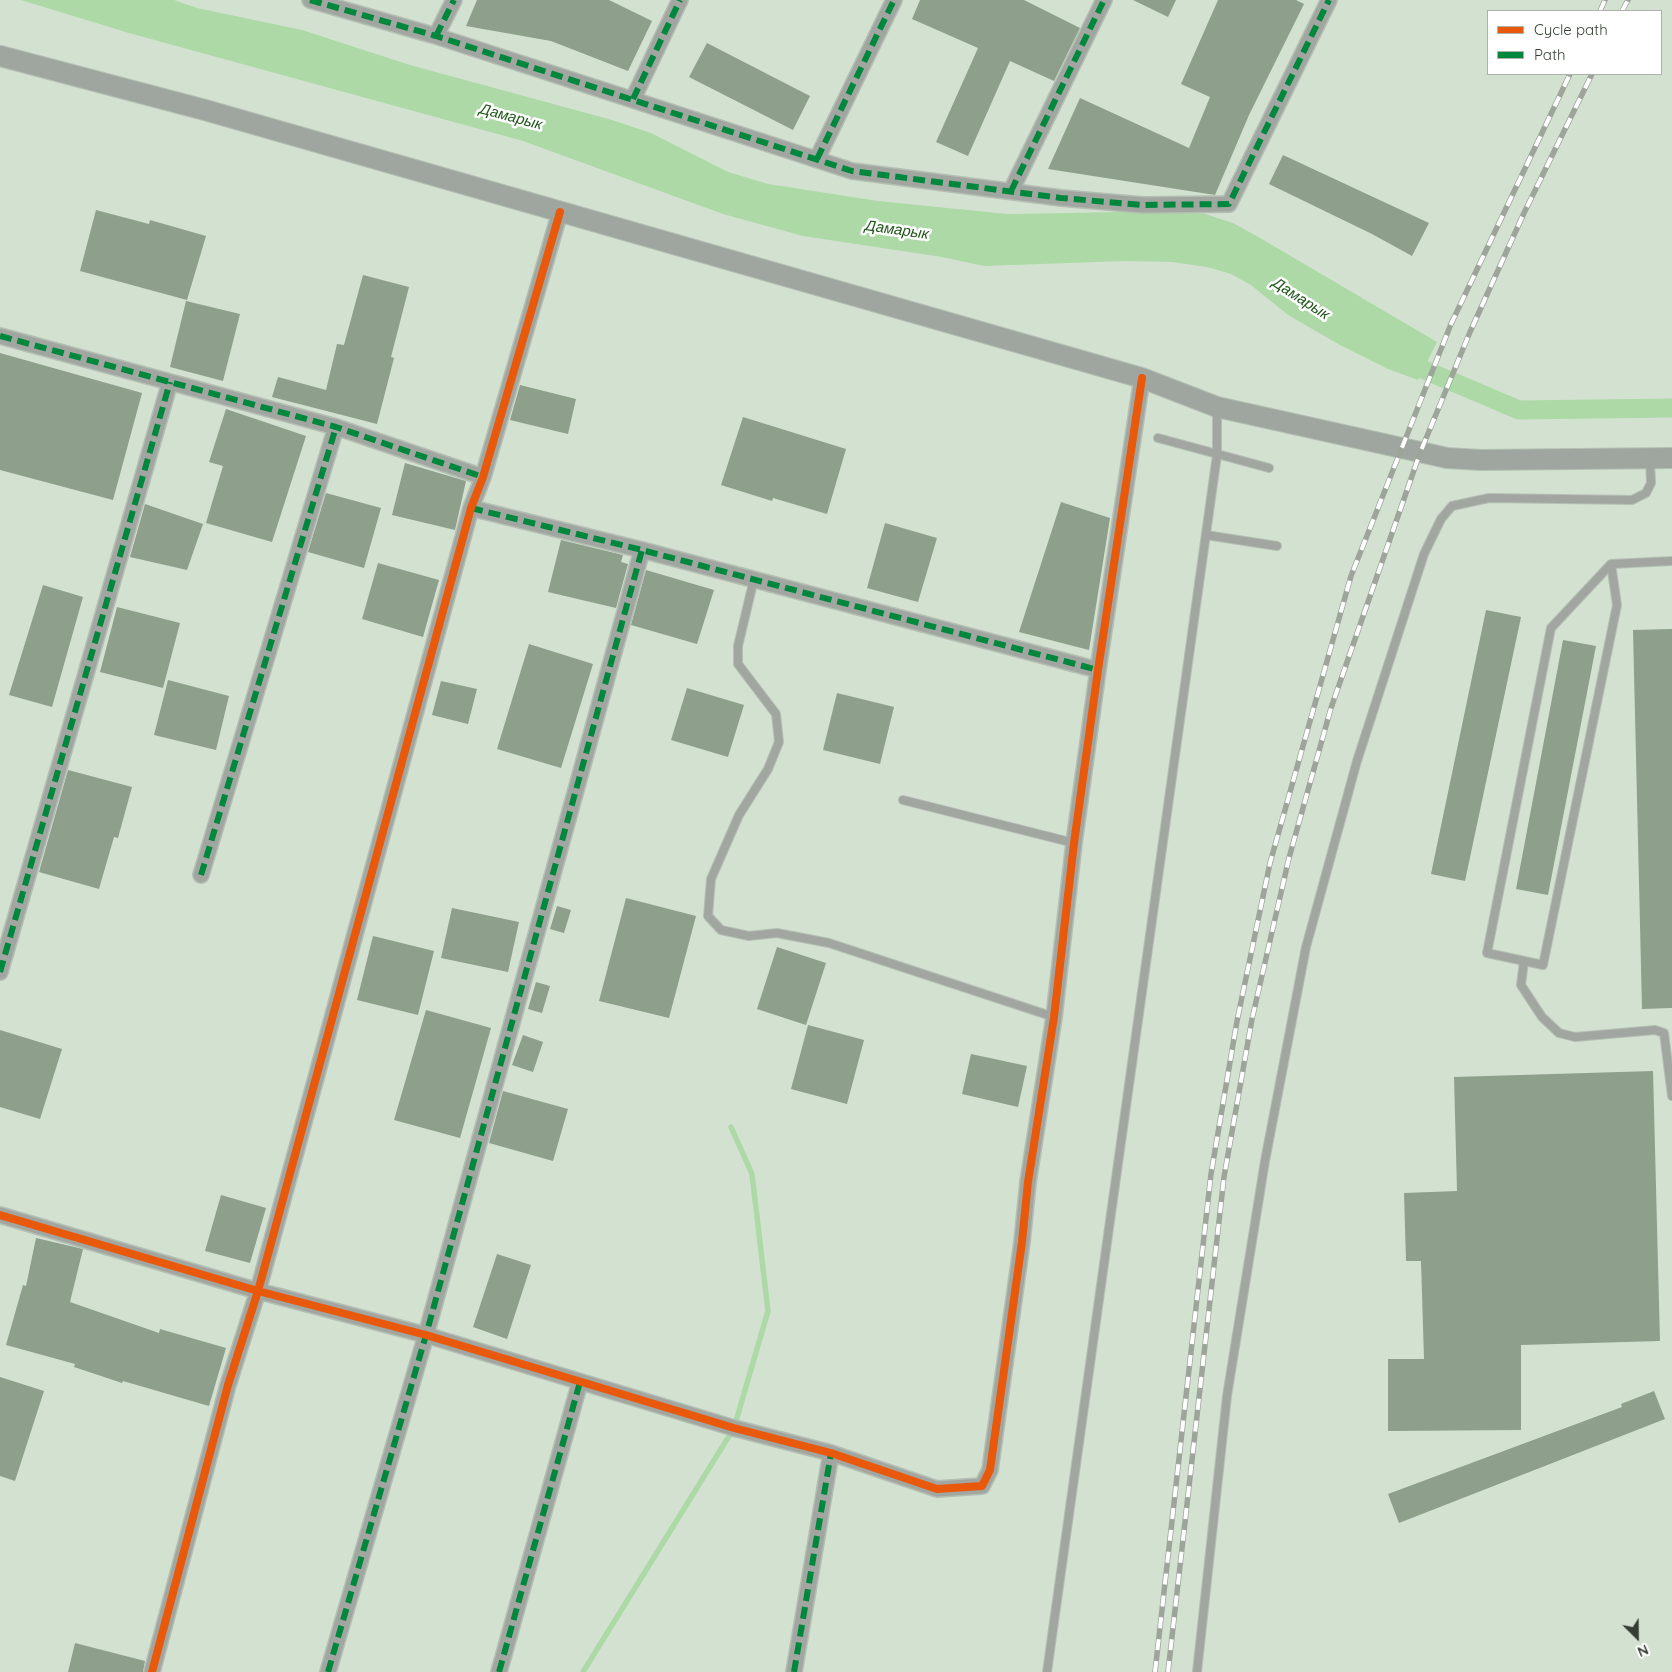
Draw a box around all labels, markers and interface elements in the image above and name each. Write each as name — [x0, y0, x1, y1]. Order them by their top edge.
legend — [1487, 10, 1662, 75]
text: Cycle path — [1534, 20, 1608, 39]
text: Path — [1534, 45, 1566, 64]
water label: Дамарык — [478, 100, 544, 134]
water label: Дамарык — [864, 217, 930, 243]
water label: Дамарык — [1269, 274, 1333, 324]
north arrow — [1612, 1612, 1662, 1662]
text: N — [1635, 1641, 1651, 1661]

